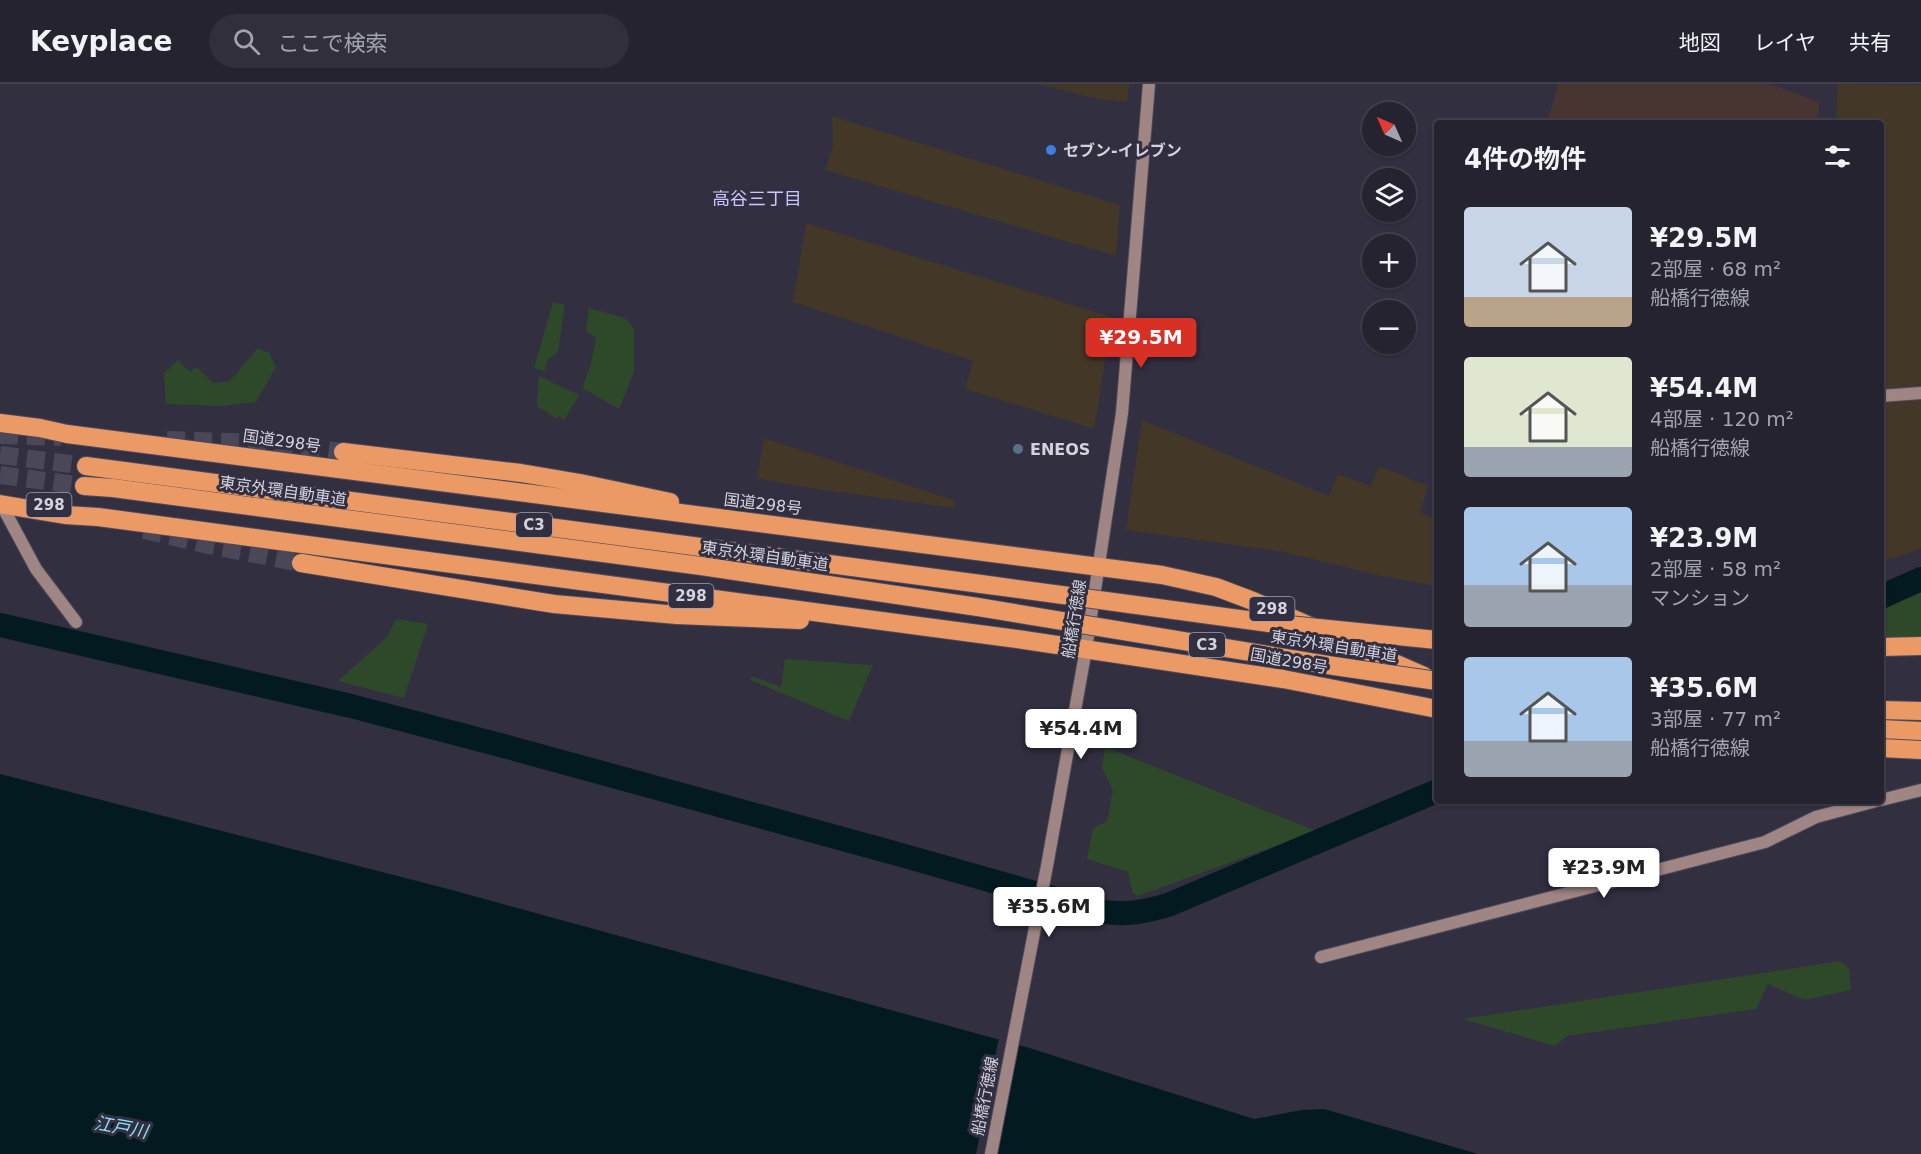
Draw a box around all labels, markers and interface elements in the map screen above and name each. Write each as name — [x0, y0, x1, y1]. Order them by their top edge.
search box — [209, 14, 629, 68]
text: Keyplace — [30, 25, 173, 58]
icon: search — [230, 25, 263, 58]
text: ここで検索 — [278, 31, 388, 56]
text: 地図 — [1679, 31, 1721, 55]
text: レイヤ — [1754, 31, 1816, 55]
text: 共有 — [1849, 31, 1891, 55]
north arrow — [1362, 102, 1416, 156]
map controls — [1362, 102, 1416, 354]
icon: filters — [1821, 140, 1854, 173]
place label: セブン-イレブン — [1063, 141, 1182, 160]
marker: セブン-イレブン — [1044, 143, 1058, 157]
text: 4件の物件 — [1464, 144, 1586, 174]
button: layers — [1362, 168, 1416, 222]
district label: 高谷三丁目 — [712, 188, 802, 209]
text: ¥29.5M — [1650, 223, 1758, 253]
icon: home — [1512, 231, 1584, 303]
button: + — [1362, 234, 1416, 288]
text: 2部屋 · 68 m² — [1650, 257, 1781, 281]
text: 船橋行徳線 — [1650, 286, 1750, 310]
button: − — [1362, 300, 1416, 354]
pin: ¥29.5M — [1092, 318, 1190, 369]
text: ¥29.5M — [1099, 325, 1183, 349]
text: ¥54.4M — [1650, 373, 1758, 403]
icon: home — [1512, 381, 1584, 453]
text: 4部屋 · 120 m² — [1650, 407, 1794, 431]
street label: 国道298号 — [242, 426, 322, 456]
text: 船橋行徳線 — [1650, 436, 1750, 460]
place label: ENEOS — [1030, 440, 1090, 459]
marker: ENEOS — [1011, 442, 1025, 456]
street label: 東京外環自動車道 — [218, 473, 348, 509]
street label: 国道298号 — [723, 490, 803, 518]
road number: 298 — [26, 493, 72, 517]
road number: C3 — [516, 513, 552, 537]
text: ¥23.9M — [1650, 523, 1758, 553]
icon: home — [1512, 531, 1584, 603]
street label: 東京外環自動車道 — [700, 538, 830, 574]
text: 2部屋 · 58 m² — [1650, 557, 1781, 581]
street label: 船橋行徳線 — [1058, 578, 1090, 660]
road number: 298 — [668, 584, 714, 608]
text: マンション — [1650, 586, 1750, 610]
road number: 298 — [1250, 597, 1294, 621]
street label: 東京外環自動車道 — [1269, 627, 1399, 665]
road number: C3 — [1189, 633, 1225, 657]
street label: 国道298号 — [1249, 645, 1329, 677]
text: ¥35.6M — [1650, 673, 1758, 703]
icon: home — [1512, 681, 1584, 753]
text: 3部屋 · 77 m² — [1650, 707, 1781, 731]
pin: ¥54.4M — [1032, 709, 1130, 760]
text: ¥54.4M — [1039, 716, 1123, 740]
text: 船橋行徳線 — [1650, 736, 1750, 760]
pin: ¥23.9M — [1555, 848, 1653, 899]
text: ¥23.9M — [1562, 855, 1646, 879]
pin: ¥35.6M — [1000, 887, 1098, 938]
text: ¥35.6M — [1007, 894, 1091, 918]
street label: 船橋行徳線 — [968, 1055, 1002, 1137]
water label: 江戸川 — [93, 1112, 151, 1142]

